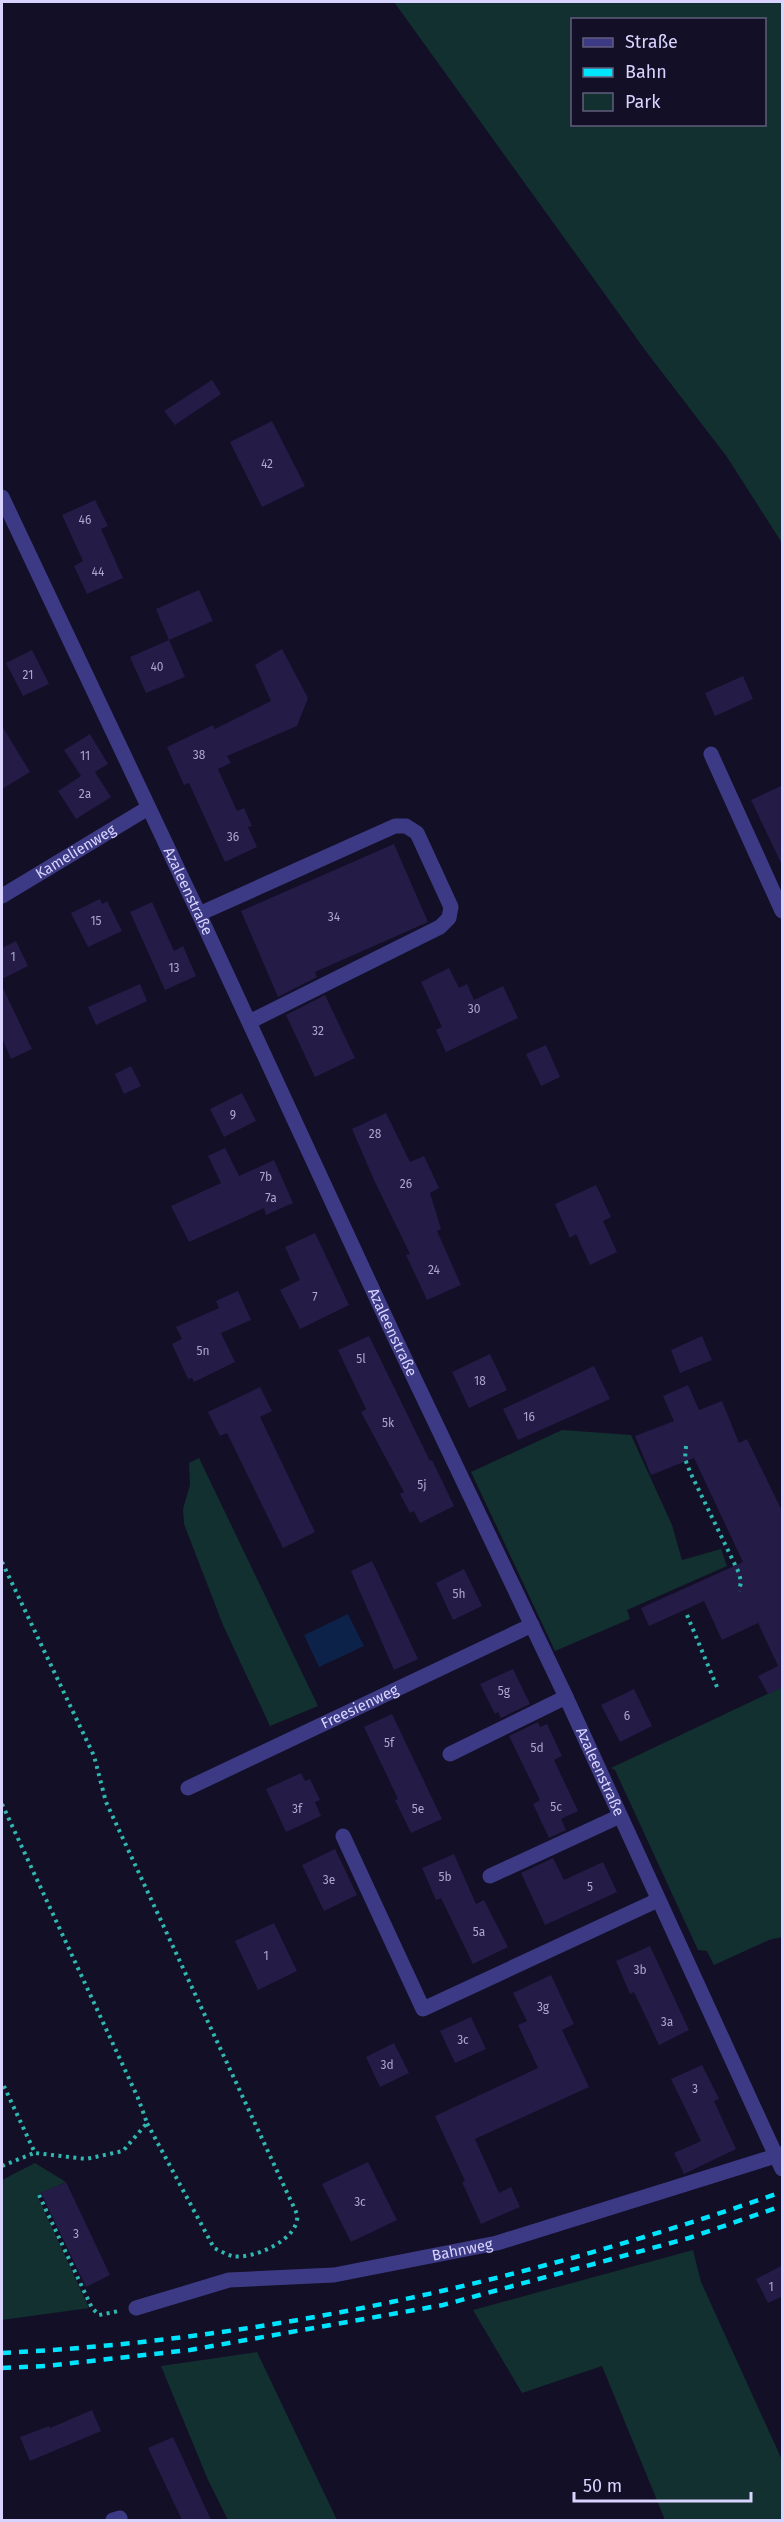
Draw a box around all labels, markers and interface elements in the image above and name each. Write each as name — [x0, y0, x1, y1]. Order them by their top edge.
legend — [571, 18, 766, 126]
text: Straße — [625, 31, 678, 53]
text: Bahn — [625, 61, 667, 83]
text: Park — [625, 91, 661, 113]
house number: 42 — [261, 457, 273, 471]
house number: 46 — [79, 513, 91, 527]
house number: 44 — [92, 565, 105, 579]
house number: 40 — [150, 660, 164, 674]
house number: 21 — [23, 668, 33, 682]
house number: 38 — [193, 748, 206, 762]
house number: 11 — [80, 749, 90, 763]
house number: 2a — [79, 787, 91, 801]
street label: Kamelienweg — [32, 820, 119, 883]
house number: 36 — [227, 830, 239, 844]
street label: Azaleenstraße — [160, 844, 217, 938]
house number: 34 — [328, 910, 341, 924]
house number: 15 — [90, 914, 102, 928]
house number: 1 — [10, 950, 16, 964]
house number: 13 — [168, 961, 180, 975]
house number: 30 — [468, 1002, 481, 1016]
house number: 32 — [312, 1024, 324, 1038]
house number: 9 — [230, 1108, 236, 1122]
house number: 28 — [369, 1127, 382, 1141]
house number: 7b — [260, 1170, 272, 1184]
house number: 26 — [400, 1177, 412, 1191]
house number: 7a — [265, 1191, 277, 1205]
house number: 24 — [428, 1263, 441, 1277]
street label: Azaleenstraße — [364, 1285, 421, 1379]
house number: 7 — [312, 1290, 318, 1304]
house number: 5n — [196, 1344, 210, 1358]
house number: 5l — [356, 1352, 366, 1366]
house number: 18 — [474, 1374, 486, 1388]
house number: 16 — [523, 1410, 535, 1424]
house number: 5k — [382, 1416, 395, 1430]
house number: 5j — [417, 1478, 427, 1492]
house number: 5h — [452, 1587, 466, 1601]
street label: Freesienweg — [318, 1681, 401, 1733]
house number: 5g — [498, 1684, 511, 1698]
house number: 6 — [624, 1709, 630, 1723]
street label: Azaleenstraße — [572, 1724, 628, 1819]
house number: 5f — [384, 1736, 395, 1750]
house number: 5d — [530, 1741, 544, 1755]
house number: 5c — [550, 1800, 562, 1814]
house number: 3f — [292, 1802, 303, 1816]
house number: 5e — [412, 1802, 424, 1816]
house number: 5b — [438, 1870, 452, 1884]
house number: 3e — [323, 1873, 335, 1887]
house number: 5 — [587, 1880, 593, 1894]
house number: 5a — [473, 1925, 485, 1939]
house number: 1 — [263, 1949, 269, 1963]
house number: 3b — [633, 1963, 647, 1977]
house number: 3g — [537, 2000, 550, 2014]
house number: 3a — [661, 2015, 673, 2029]
house number: 3c — [457, 2033, 469, 2047]
house number: 3d — [380, 2058, 394, 2072]
house number: 3 — [692, 2082, 698, 2096]
house number: 3c — [354, 2195, 366, 2209]
house number: 3 — [73, 2227, 79, 2241]
street label: Bahnweg — [430, 2235, 494, 2265]
house number: 1 — [768, 2280, 774, 2294]
scale bar — [574, 2465, 751, 2503]
text: 50 m — [583, 2475, 622, 2497]

